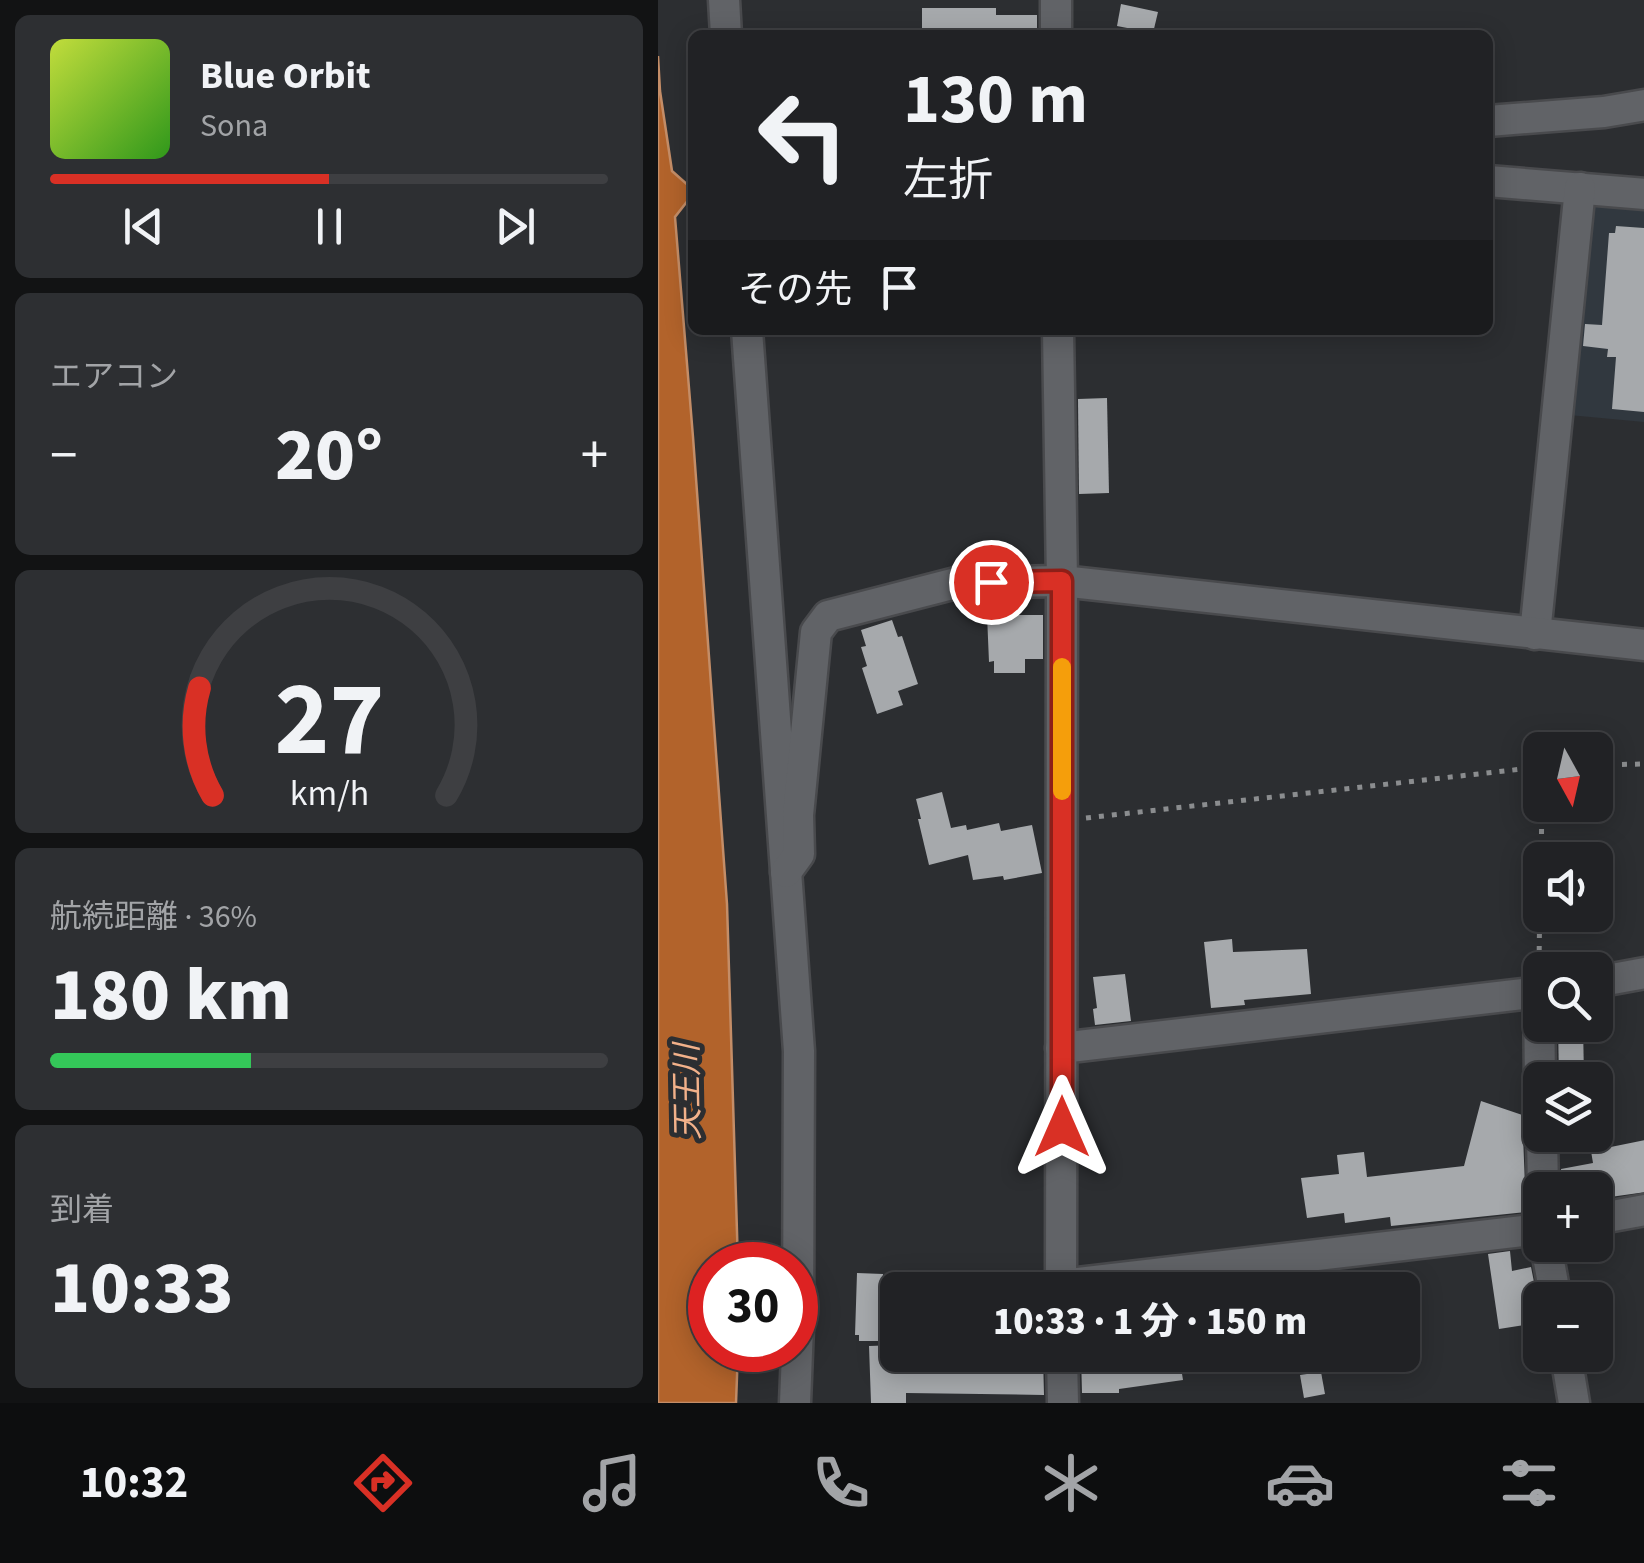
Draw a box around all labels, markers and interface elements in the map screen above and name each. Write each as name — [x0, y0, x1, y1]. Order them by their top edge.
text: Blue Orbit — [200, 49, 371, 103]
text: 130 m — [903, 50, 1088, 150]
icon: left — [738, 70, 868, 200]
text: Sona — [200, 103, 268, 149]
text: 左折 — [903, 149, 993, 213]
icon: previous — [116, 199, 171, 254]
icon: pause — [302, 199, 357, 254]
icon: next — [488, 199, 543, 254]
icon: arrive — [872, 260, 927, 315]
text: その先 — [738, 263, 852, 317]
text: エアコン — [50, 354, 178, 400]
text: 20° — [275, 402, 383, 509]
text: − — [50, 417, 77, 495]
text: + — [581, 417, 608, 495]
pin — [949, 540, 1034, 625]
icon: arrive — [964, 555, 1019, 610]
text: 27 — [274, 647, 384, 795]
north arrow — [1523, 732, 1613, 822]
map controls — [1523, 732, 1613, 1372]
text: km/h — [289, 768, 369, 819]
button: sound — [1523, 842, 1613, 932]
text: 航続距離 · 36% — [50, 894, 257, 940]
text: 180 km — [50, 942, 292, 1049]
button: search — [1523, 952, 1613, 1042]
water label: 天王川 — [664, 1041, 712, 1140]
button: layers — [1523, 1062, 1613, 1152]
position arrow — [1010, 1075, 1114, 1179]
button: + — [1523, 1172, 1613, 1262]
text: 到着 — [50, 1187, 114, 1233]
text: 10:33 — [50, 1235, 233, 1342]
speed limit sign: 30 — [688, 1242, 818, 1372]
button: − — [1523, 1282, 1613, 1372]
text: 10:33 · 1 分 · 150 m — [993, 1295, 1307, 1349]
icon: directions — [348, 1448, 418, 1518]
icon: music — [577, 1448, 647, 1518]
icon: phone — [806, 1448, 876, 1518]
icon: climate — [1036, 1448, 1106, 1518]
icon: car — [1265, 1448, 1335, 1518]
icon: filters — [1494, 1448, 1564, 1518]
text: 10:32 — [80, 1451, 188, 1515]

